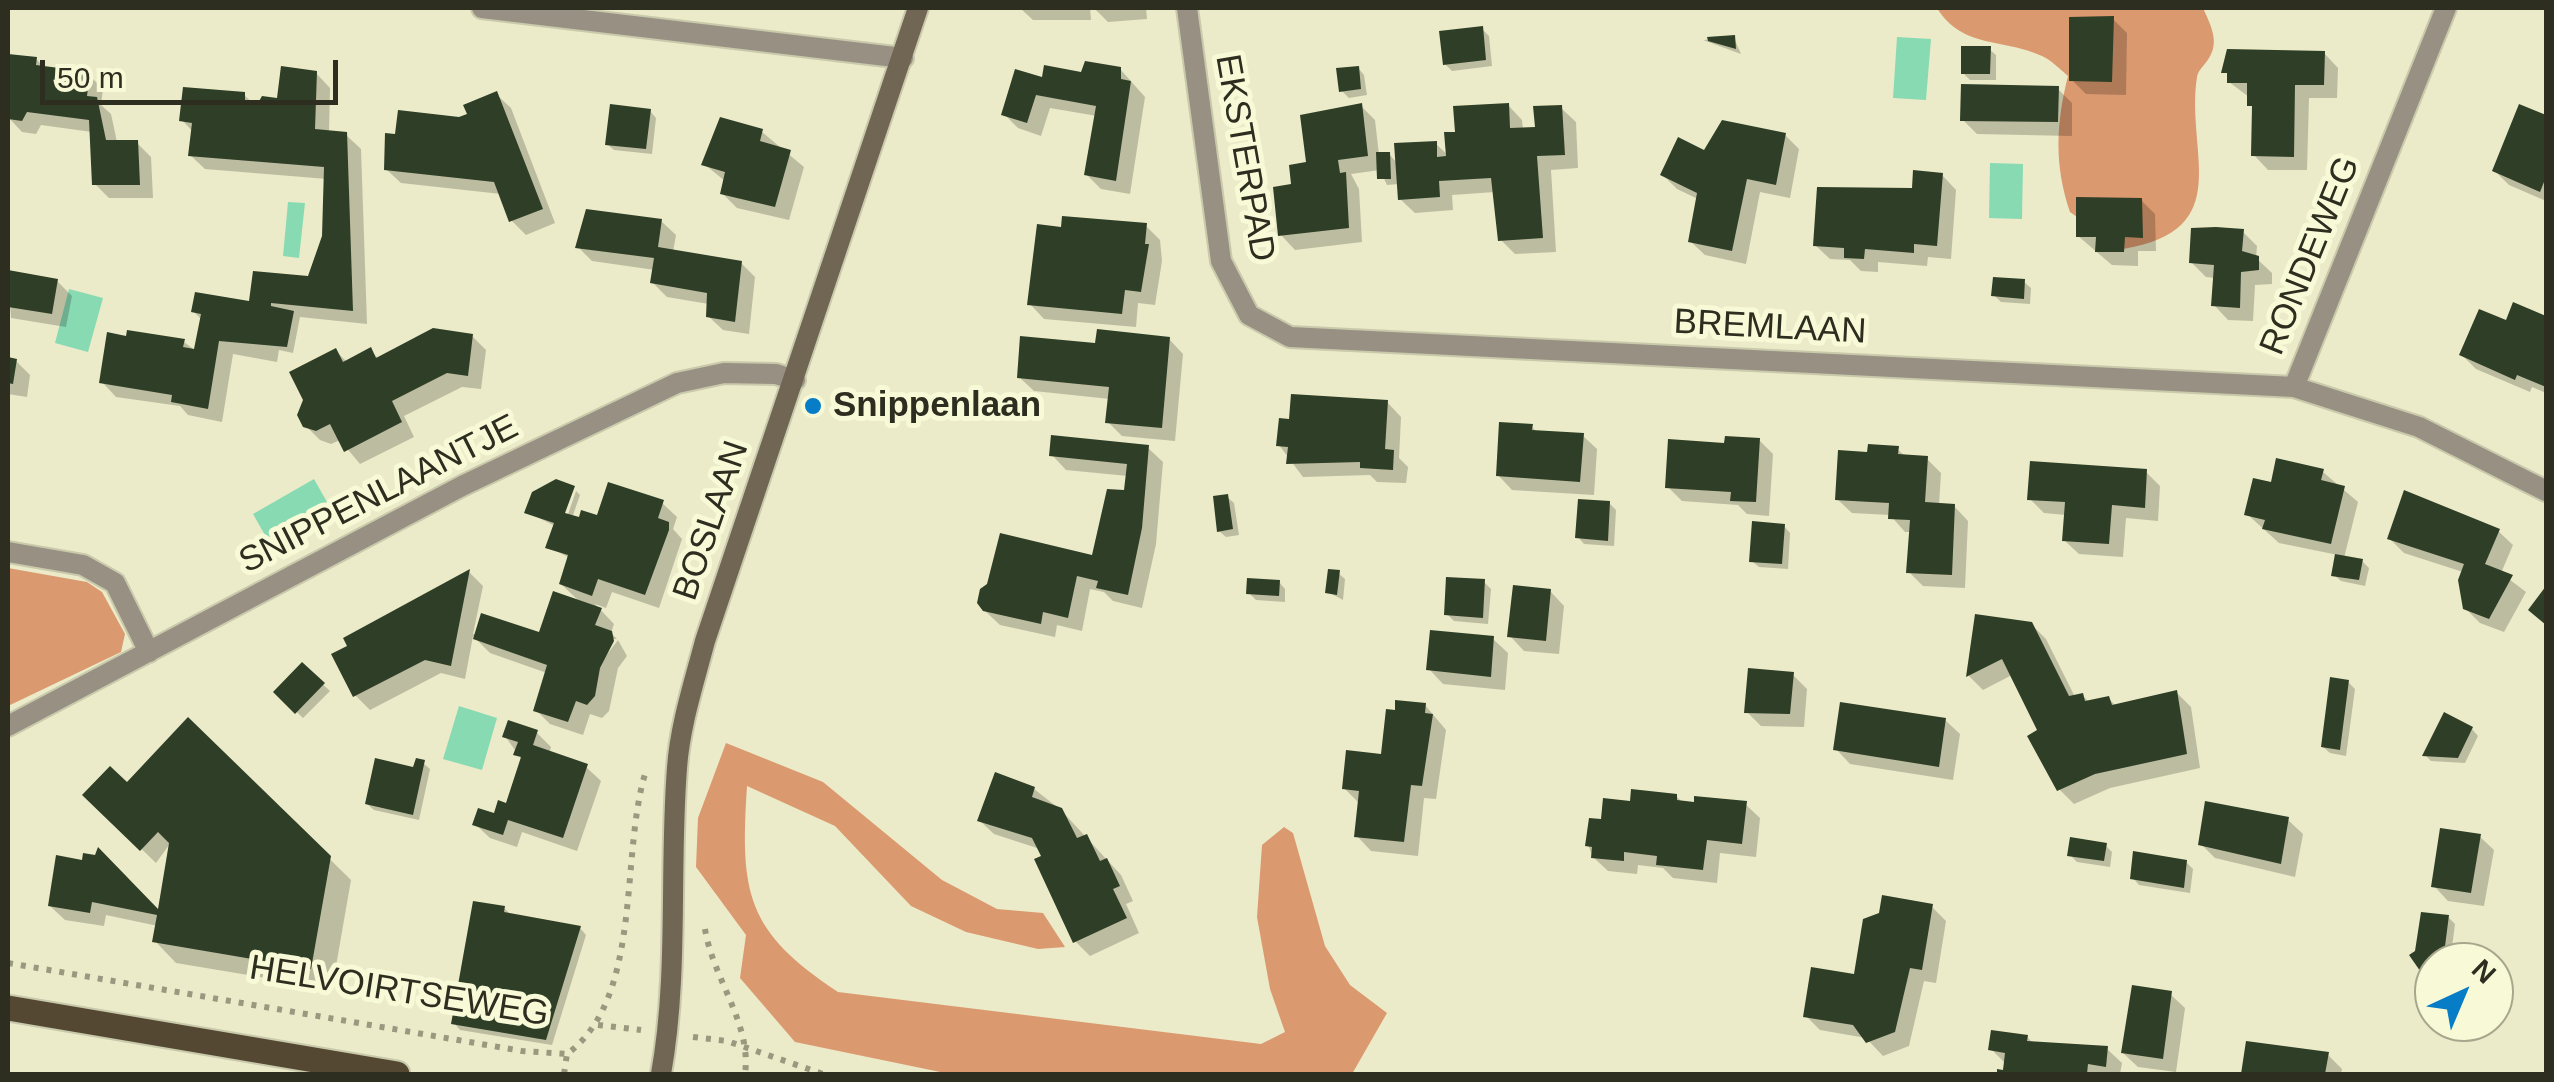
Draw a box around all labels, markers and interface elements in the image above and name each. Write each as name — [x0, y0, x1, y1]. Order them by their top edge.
scale bar — [45, 40, 342, 102]
street label: EKSTERPAD — [1205, 51, 1283, 265]
text: 50 m — [57, 61, 124, 94]
street label: RONDEWEG — [2252, 151, 2370, 361]
street label: BREMLAAN — [1673, 302, 1867, 354]
place label: Snippenlaan — [833, 385, 1041, 427]
marker: Snippenlaan — [802, 395, 824, 417]
street label: SNIPPENLAANTJE — [233, 407, 525, 583]
street label: BOSLAAN — [665, 436, 759, 606]
north arrow — [2414, 942, 2514, 1042]
street label: HELVOIRTSEWEG — [247, 948, 551, 1036]
text: N — [2466, 953, 2502, 990]

